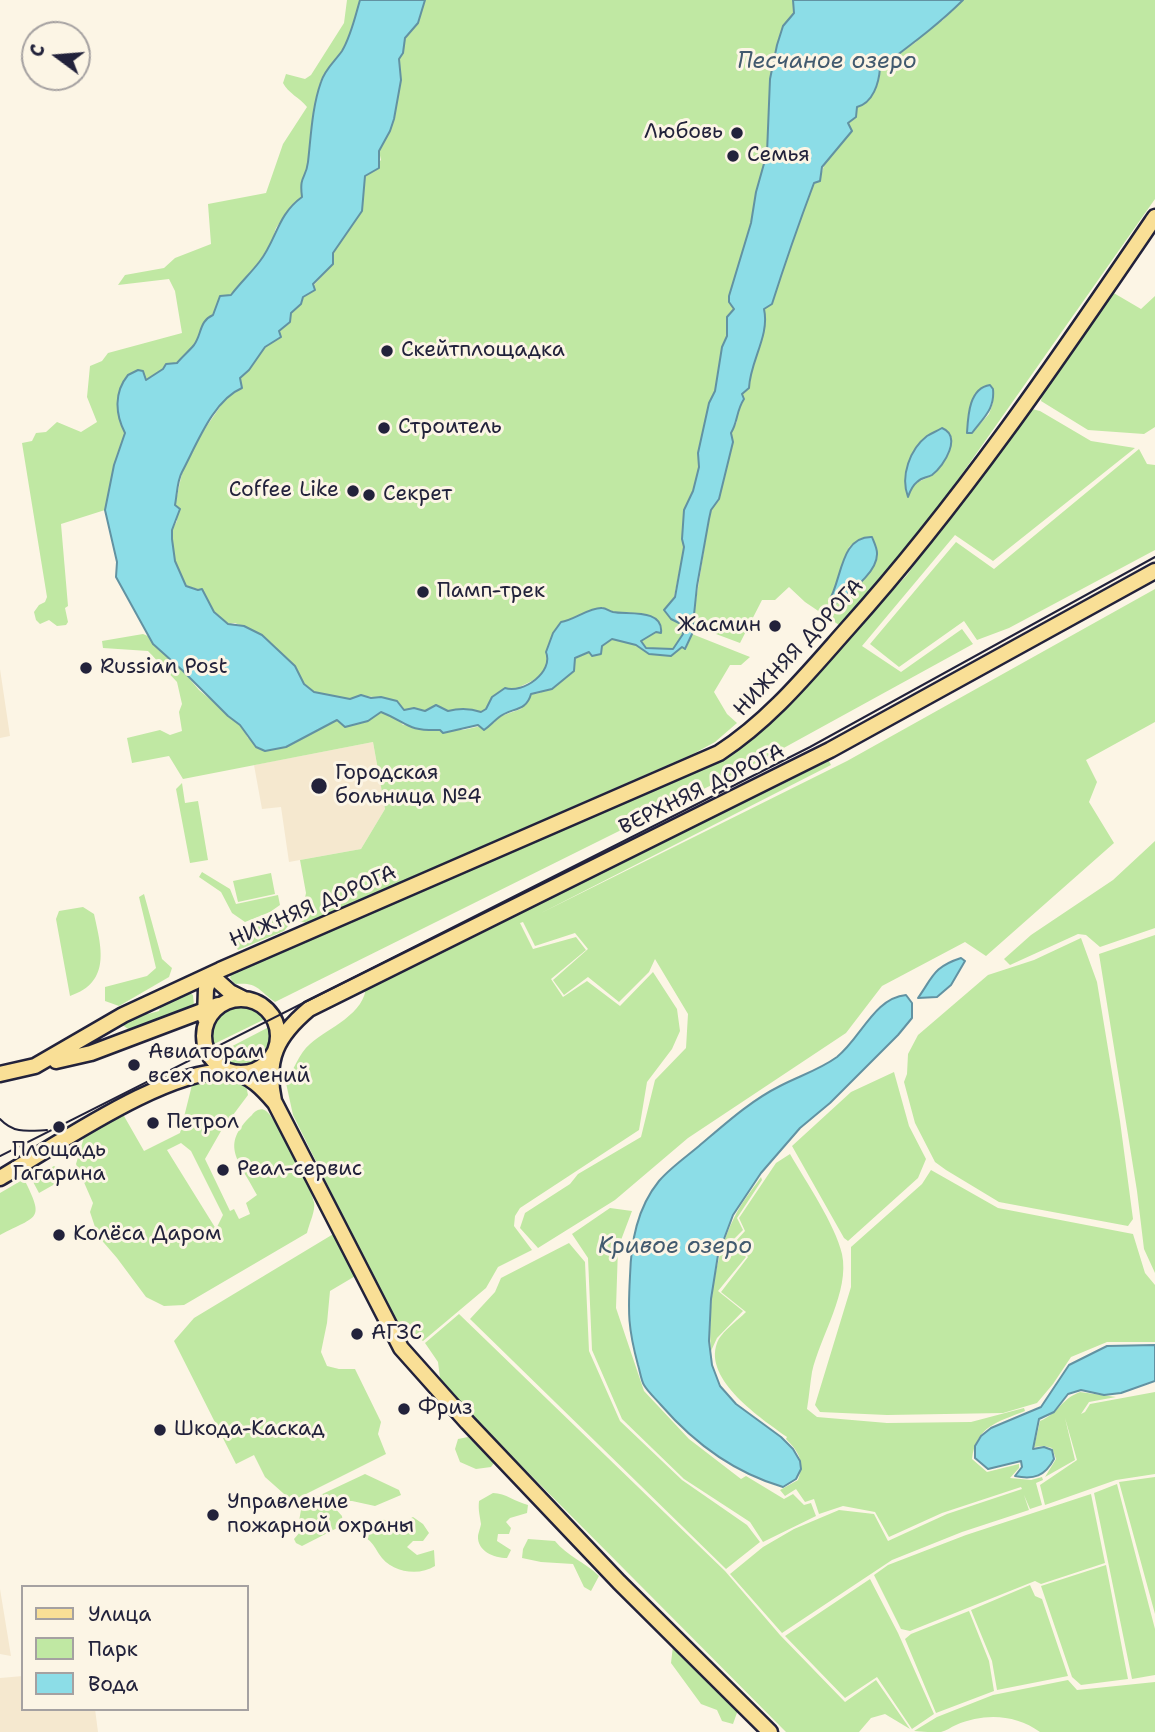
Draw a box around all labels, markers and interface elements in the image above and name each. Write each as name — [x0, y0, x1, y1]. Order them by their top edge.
north arrow — [21, 21, 91, 91]
text: С — [24, 42, 51, 60]
water label: Песчаное озеро — [737, 48, 917, 76]
place label: Любовь — [644, 120, 723, 146]
marker: Любовь — [729, 125, 745, 141]
place label: Семья — [747, 143, 810, 169]
marker: Семья — [725, 148, 741, 164]
place label: Скейтплощадка — [401, 338, 565, 364]
marker: Скейтплощадка — [379, 343, 395, 359]
place label: Строитель — [398, 415, 502, 441]
marker: Строитель — [376, 420, 392, 436]
place label: Coffee Like — [229, 478, 339, 504]
place label: Секрет — [383, 482, 452, 508]
marker: Coffee Like — [345, 483, 361, 499]
marker: Секрет — [361, 487, 377, 503]
street label: НИЖНЯЯ ДОРОГА — [729, 574, 869, 722]
place label: Памп-трек — [437, 579, 545, 605]
marker: Памп-трек — [415, 584, 431, 600]
place label: Жасмин — [677, 613, 761, 639]
marker: Жасмин — [767, 618, 783, 634]
place label: Russian Post — [100, 655, 228, 681]
marker: Russian Post — [78, 660, 94, 676]
street label: ВЕРХНЯЯ ДОРОГА — [615, 739, 789, 841]
place label: Городская больница №4 — [335, 761, 482, 811]
marker: Городская больница №4 — [309, 776, 329, 796]
street label: НИЖНЯЯ ДОРОГА — [226, 860, 400, 954]
place label: Авиаторам всех поколений — [148, 1040, 310, 1090]
marker: Авиаторам всех поколений — [126, 1057, 142, 1073]
place label: Петрол — [167, 1110, 239, 1136]
marker: Петрол — [145, 1115, 161, 1131]
marker: Площадь Гагарина — [51, 1119, 67, 1135]
place label: Площадь Гагарина — [12, 1138, 106, 1188]
place label: Реал-сервис — [237, 1157, 362, 1183]
marker: Реал-сервис — [215, 1162, 231, 1178]
place label: Колёса Даром — [73, 1222, 221, 1248]
marker: Колёса Даром — [51, 1227, 67, 1243]
water label: Кривое озеро — [598, 1233, 752, 1261]
place label: АГЗС — [371, 1321, 422, 1347]
marker: АГЗС — [349, 1326, 365, 1342]
place label: Фриз — [418, 1396, 473, 1422]
marker: Фриз — [396, 1401, 412, 1417]
place label: Шкода-Каскад — [174, 1417, 325, 1443]
marker: Шкода-Каскад — [152, 1422, 168, 1438]
place label: Управление пожарной охраны — [227, 1490, 414, 1540]
marker: Управление пожарной охраны — [205, 1507, 221, 1523]
legend — [21, 1585, 248, 1711]
text: Улица — [88, 1600, 151, 1628]
text: Парк — [88, 1635, 138, 1663]
text: Вода — [88, 1670, 138, 1698]

